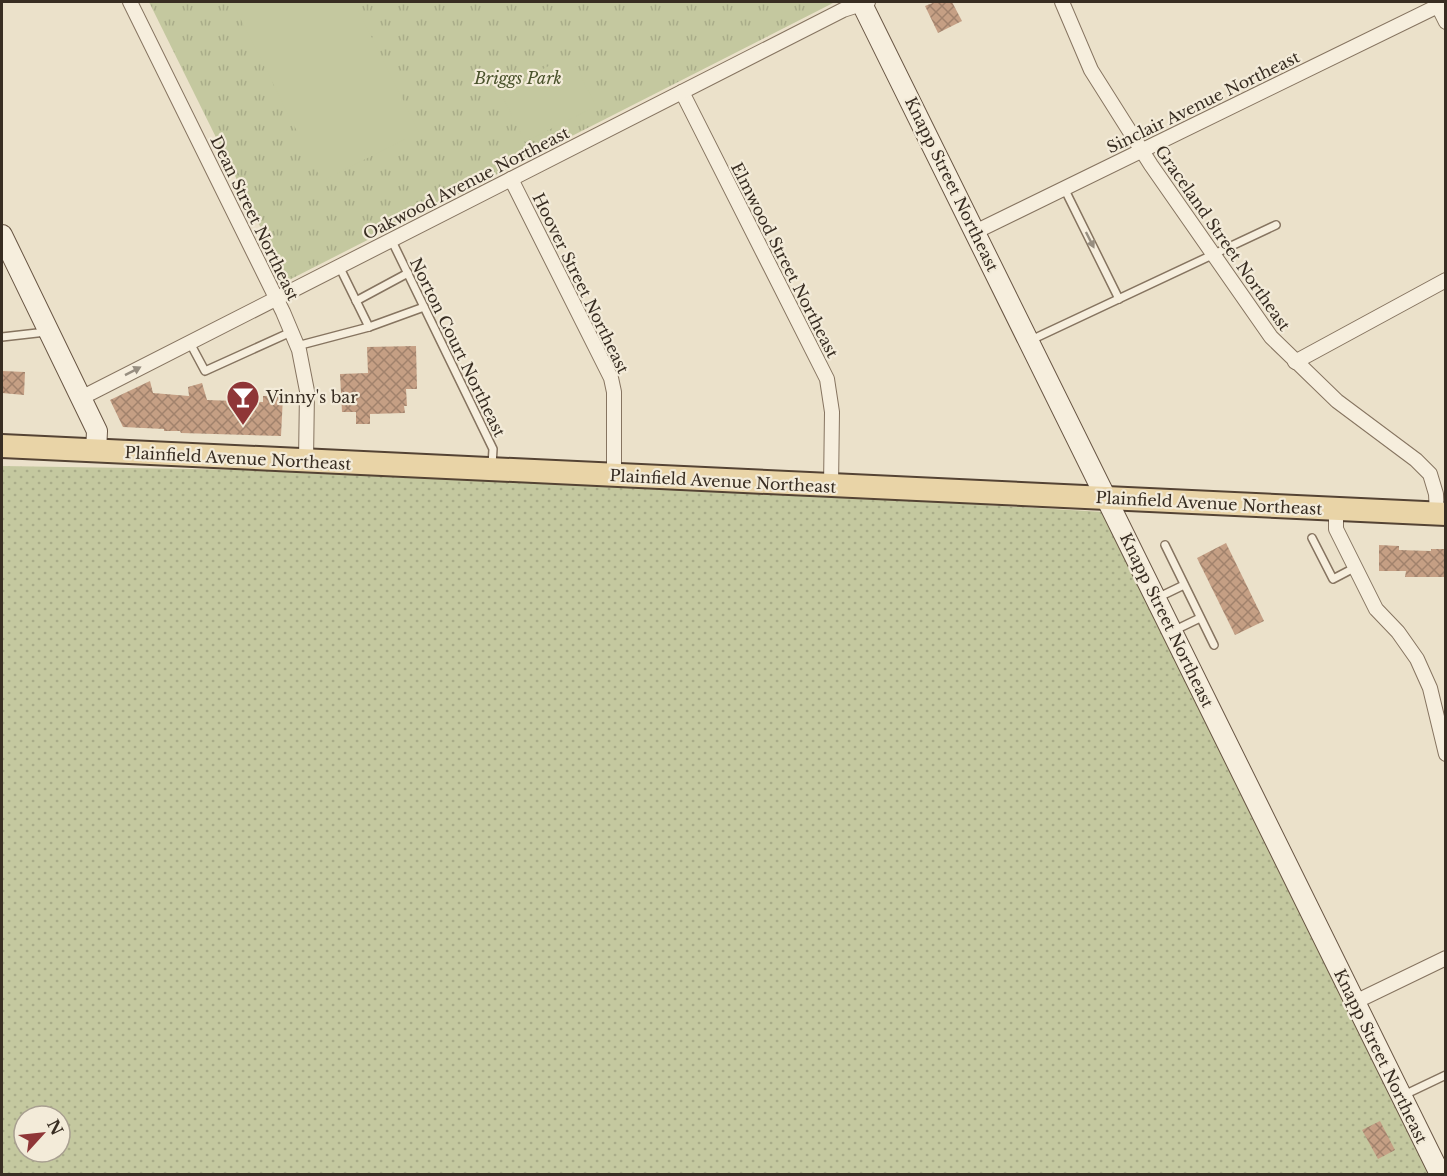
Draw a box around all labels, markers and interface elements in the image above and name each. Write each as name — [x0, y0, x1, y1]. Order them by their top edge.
street label: Sinclair Avenue Northeast — [1103, 47, 1303, 157]
park label: Briggs Park — [473, 68, 562, 88]
street label: Knapp Street Northeast — [901, 93, 1003, 275]
street label: Oakwood Avenue Northeast — [360, 122, 572, 244]
street label: Dean Street Northeast — [206, 132, 304, 304]
street label: Graceland Street Northeast — [1151, 141, 1295, 335]
street label: Elmwood Street Northeast — [727, 159, 843, 361]
street label: Hoover Street Northeast — [529, 189, 633, 377]
one-way arrow — [1085, 232, 1095, 249]
street label: Norton Court Northeast — [406, 254, 510, 440]
one-way arrow — [125, 366, 142, 376]
bar icon: Vinny's bar — [225, 379, 261, 426]
place label: Vinny's bar — [265, 387, 358, 407]
street label: Plainfield Avenue Northeast — [124, 442, 352, 474]
street label: Plainfield Avenue Northeast — [609, 465, 837, 497]
street label: Plainfield Avenue Northeast — [1095, 487, 1323, 519]
street label: Knapp Street Northeast — [1116, 529, 1218, 711]
street label: Knapp Street Northeast — [1330, 965, 1432, 1147]
north arrow — [12, 1104, 72, 1164]
text: N — [43, 1116, 68, 1138]

